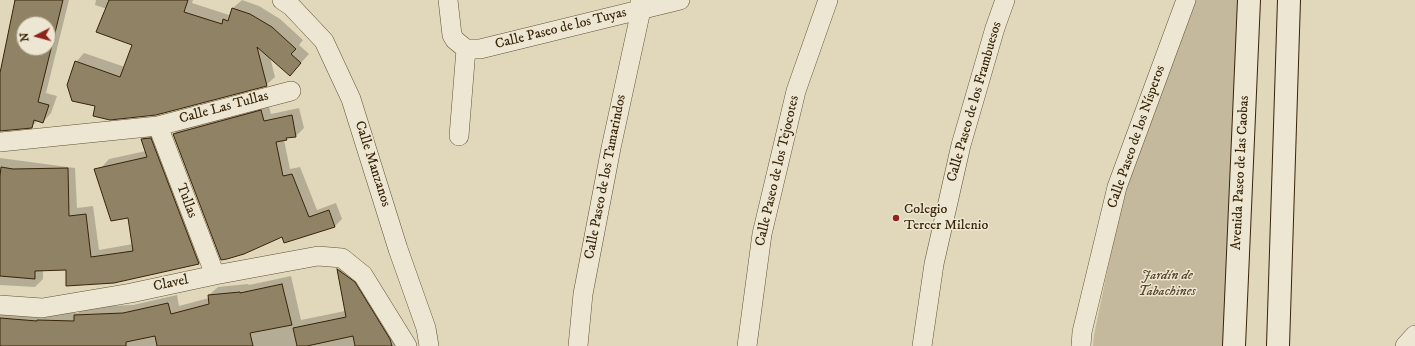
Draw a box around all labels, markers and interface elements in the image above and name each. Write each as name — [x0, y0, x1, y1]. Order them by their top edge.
street label: Calle Paseo de los Tuyas — [494, 5, 628, 53]
north arrow — [16, 16, 56, 56]
street label: Calle Paseo de los Frambuesos — [944, 20, 1006, 184]
text: N — [18, 32, 32, 42]
street label: Calle Paseo de los Nísperos — [1105, 63, 1169, 211]
street label: Calle Las Tullas — [178, 88, 270, 128]
street label: Calle Paseo de los Tamarindos — [582, 93, 630, 261]
street label: Calle Paseo de los Tejocotes — [752, 94, 804, 248]
street label: Avenida Paseo de las Caobas — [1229, 95, 1253, 251]
street label: Calle Manzanos — [350, 119, 394, 209]
street label: Tullas — [172, 181, 200, 221]
place label: Colegio Tercer Milenio — [904, 202, 988, 234]
marker: Colegio Tercer Milenio — [891, 213, 901, 223]
park label: Jardín de Tabachines — [1138, 268, 1196, 300]
street label: Clavel — [152, 272, 190, 296]

